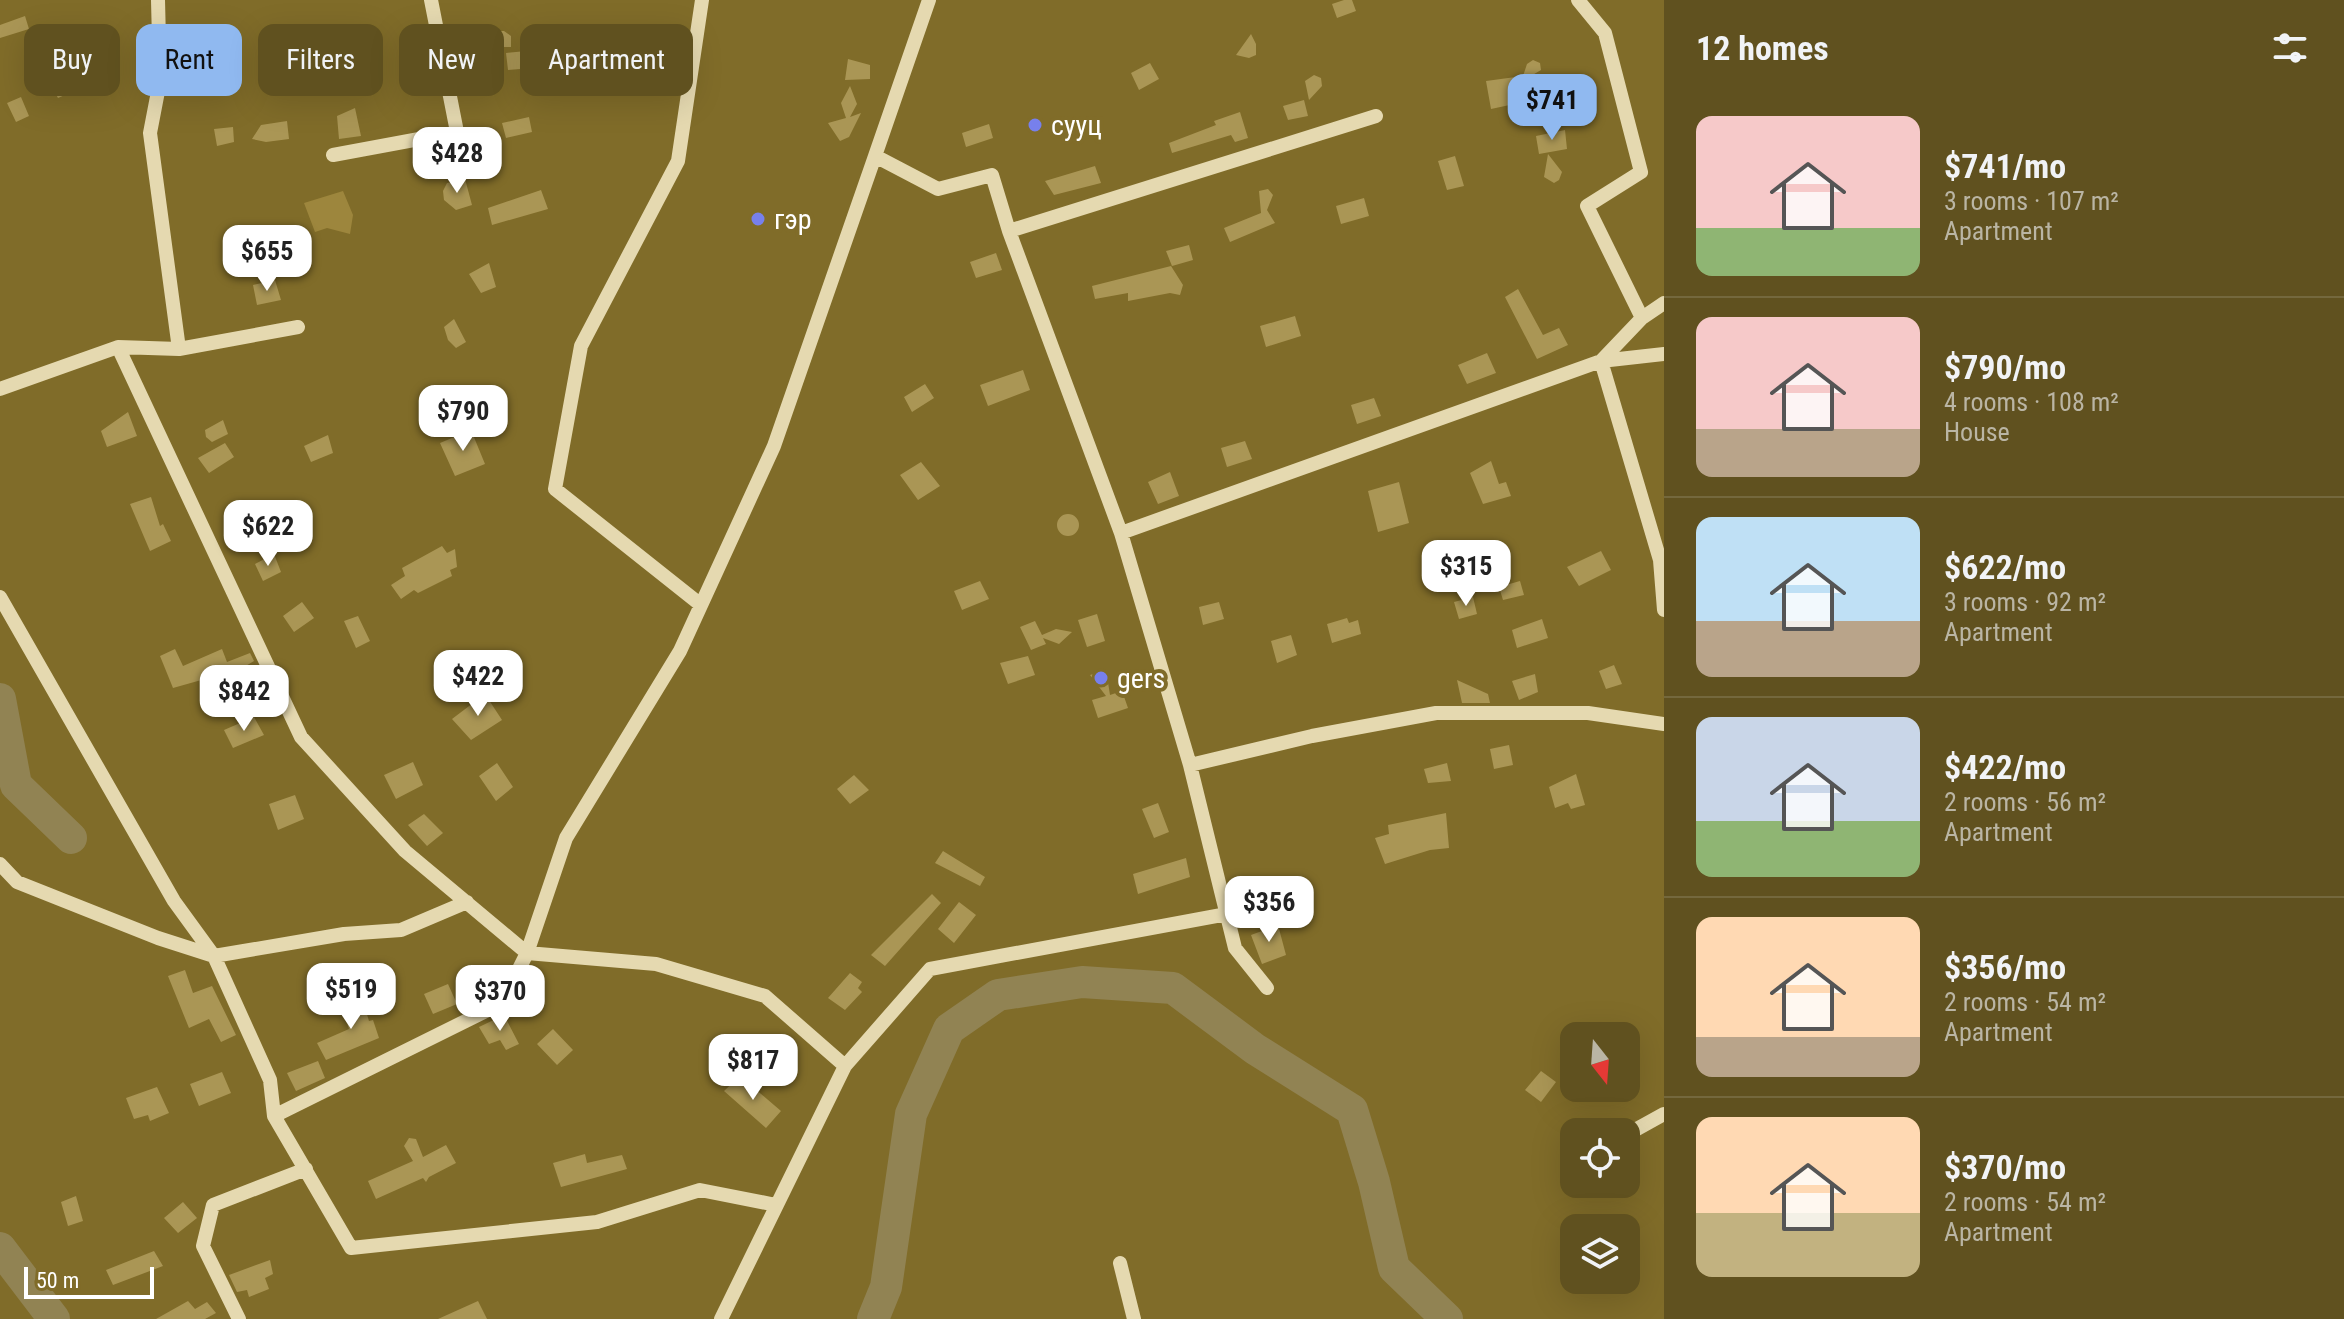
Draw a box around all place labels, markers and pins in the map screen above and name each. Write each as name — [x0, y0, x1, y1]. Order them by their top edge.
pin: $741 — [1505, 74, 1599, 142]
place label: сууц — [1051, 109, 1102, 142]
marker: сууц — [1026, 116, 1044, 134]
pin: $428 — [410, 127, 504, 195]
place label: гэр — [774, 203, 811, 236]
marker: гэр — [749, 210, 767, 228]
pin: $655 — [220, 225, 314, 293]
pin: $790 — [416, 385, 510, 453]
pin: $622 — [221, 500, 315, 568]
pin: $315 — [1419, 540, 1513, 608]
pin: $422 — [431, 650, 525, 718]
place label: gers — [1117, 662, 1165, 695]
pin: $842 — [197, 665, 291, 733]
marker: gers — [1092, 669, 1110, 687]
pin: $356 — [1222, 876, 1316, 944]
pin: $519 — [304, 963, 398, 1031]
pin: $370 — [453, 965, 547, 1033]
pin: $817 — [706, 1034, 800, 1102]

